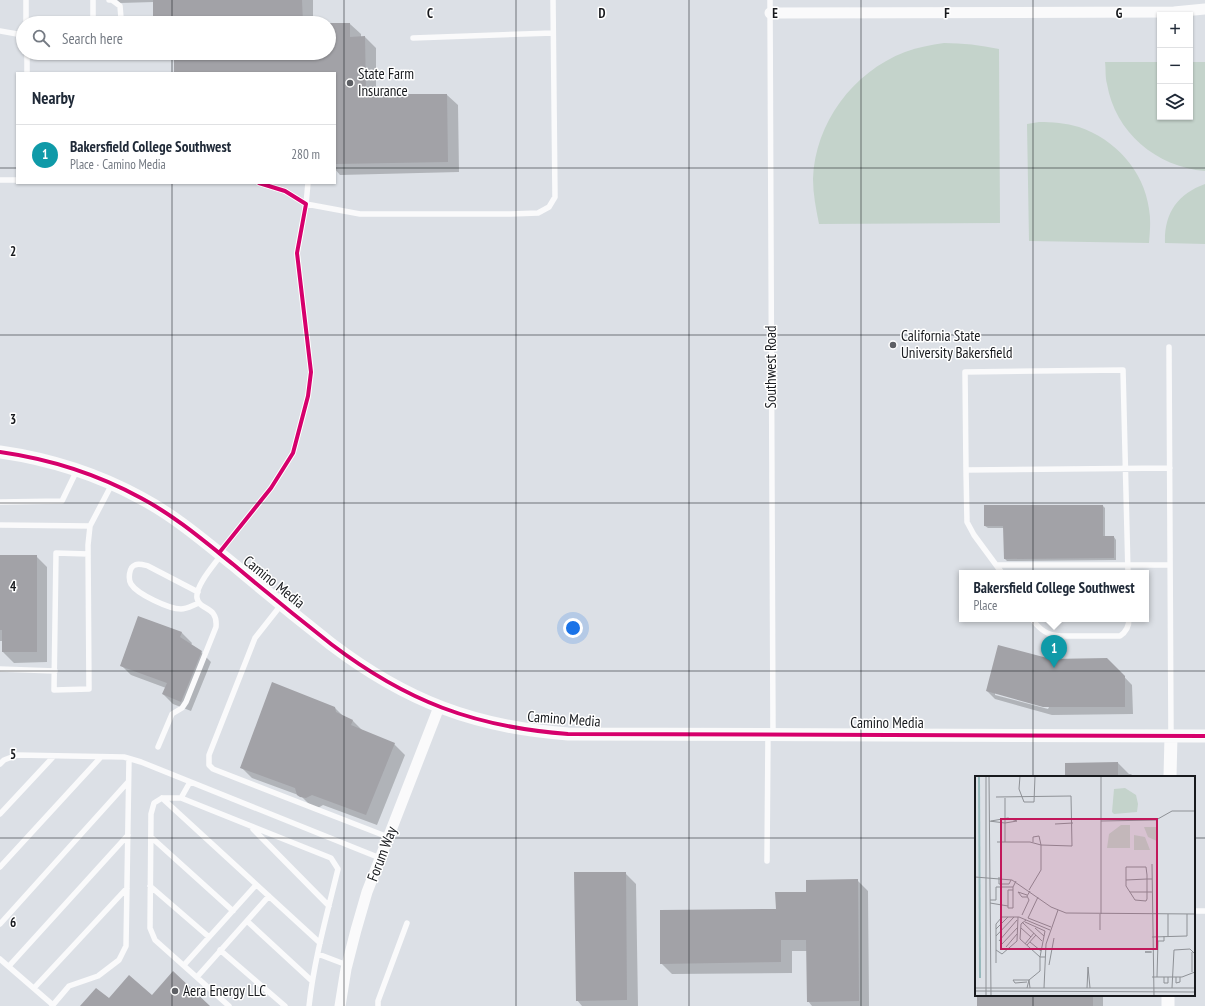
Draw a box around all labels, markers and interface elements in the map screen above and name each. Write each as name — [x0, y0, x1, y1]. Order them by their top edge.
text: C — [427, 5, 433, 22]
text: D — [599, 5, 606, 22]
text: E — [772, 5, 778, 22]
text: F — [944, 5, 950, 22]
text: G — [1116, 5, 1123, 22]
map controls — [1157, 12, 1193, 120]
button: + — [1157, 12, 1193, 48]
search box — [16, 16, 336, 60]
icon: search — [30, 27, 52, 49]
text: Search here — [62, 29, 123, 48]
button: − — [1157, 48, 1193, 84]
place label: State Farm Insurance — [358, 64, 414, 100]
marker: State Farm Insurance — [345, 78, 355, 88]
button: layers — [1157, 84, 1193, 120]
text: Nearby — [32, 87, 75, 109]
text: Bakersfield College Southwest — [70, 137, 231, 156]
text: 1 — [42, 146, 48, 163]
text: 280 m — [291, 146, 320, 163]
text: Place · Camino Media — [70, 156, 166, 173]
text: 2 — [10, 243, 16, 260]
street label: Southwest Road — [761, 325, 780, 409]
place label: California State University Bakersfield — [901, 326, 1012, 362]
marker: California State University Bakersfield — [888, 340, 898, 350]
text: 3 — [10, 411, 16, 428]
street label: Camino Media — [240, 551, 309, 612]
popup — [959, 570, 1149, 622]
text: 4 — [10, 578, 17, 595]
text: Bakersfield College Southwest — [973, 578, 1135, 597]
text: Place — [973, 597, 997, 614]
your location — [563, 618, 583, 638]
pin: 1 — [1041, 635, 1067, 668]
street label: Camino Media — [527, 706, 601, 731]
street label: Camino Media — [850, 713, 924, 732]
text: 5 — [10, 746, 16, 763]
inset map — [975, 776, 1195, 996]
street label: Forum Way — [362, 823, 401, 884]
text: 6 — [10, 914, 16, 931]
place label: Aera Energy LLC — [183, 981, 266, 1000]
marker: Aera Energy LLC — [170, 986, 180, 996]

